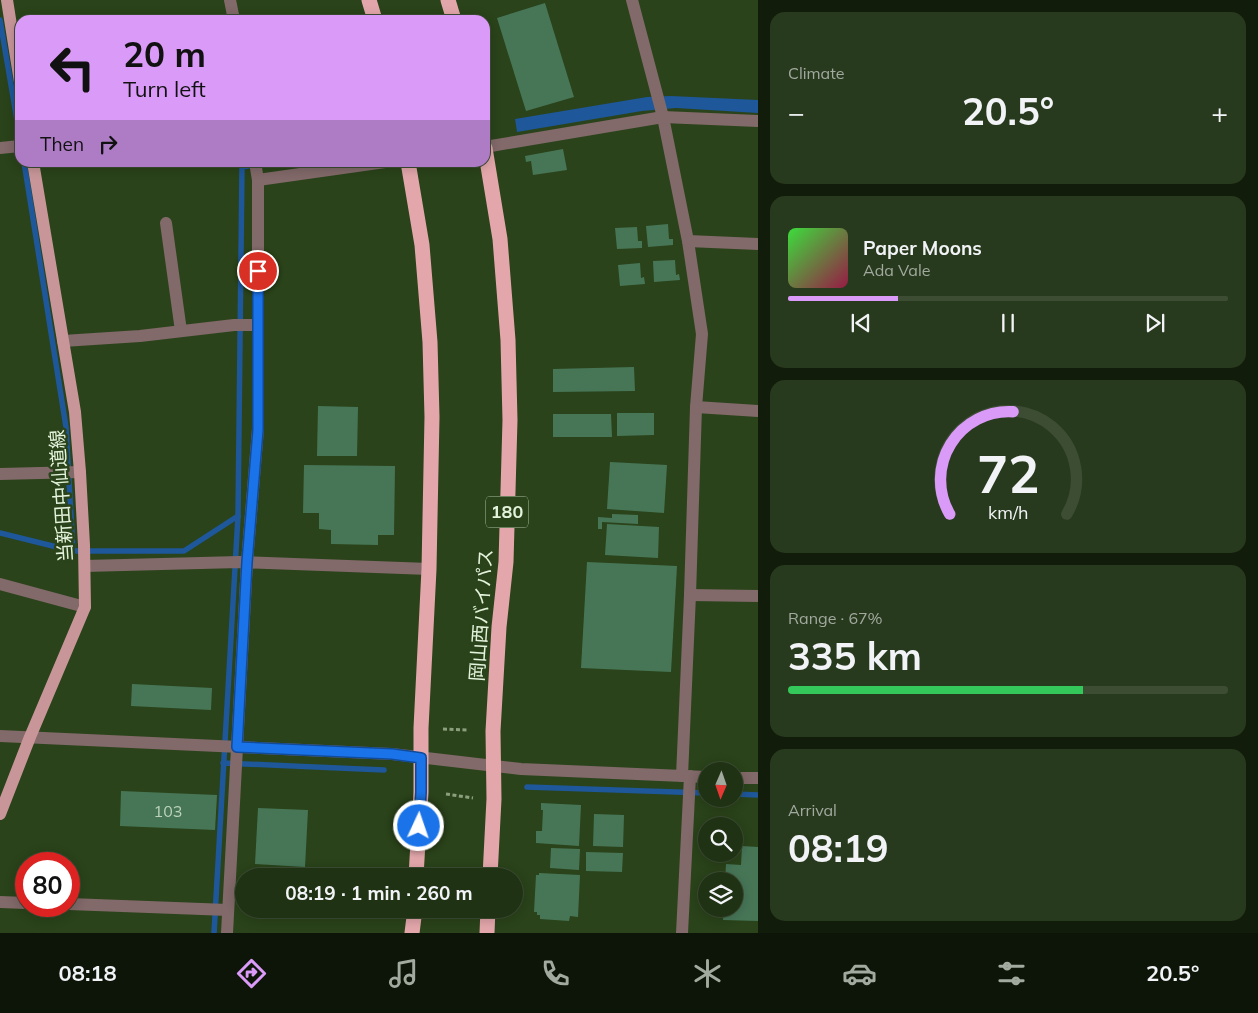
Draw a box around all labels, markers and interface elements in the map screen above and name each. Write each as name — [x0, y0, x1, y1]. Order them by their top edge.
text: 20 m — [123, 32, 206, 76]
icon: left — [40, 35, 105, 100]
text: Climate — [788, 63, 844, 83]
text: Turn left — [123, 75, 206, 103]
text: 20.5° — [962, 87, 1054, 135]
text: − — [788, 95, 805, 130]
text: + — [1211, 95, 1228, 130]
icon: right — [94, 130, 122, 158]
text: Then — [40, 132, 84, 156]
text: Paper Moons — [863, 236, 982, 260]
pin — [237, 250, 279, 292]
icon: arrive — [244, 257, 272, 285]
text: Ada Vale — [863, 260, 930, 280]
icon: previous — [847, 309, 875, 337]
icon: pause — [994, 309, 1022, 337]
icon: next — [1141, 309, 1169, 337]
street label: 当新田中仙道線 — [44, 429, 78, 563]
text: 72 — [977, 441, 1039, 506]
road number: 180 — [486, 497, 528, 528]
text: km/h — [988, 501, 1028, 523]
street label: 岡山西バイパス — [464, 548, 498, 682]
text: Range · 67% — [788, 608, 883, 628]
text: 335 km — [788, 632, 922, 680]
north arrow — [698, 762, 742, 808]
map controls — [698, 762, 743, 917]
position arrow — [392, 799, 444, 851]
text: Arrival — [788, 800, 837, 820]
house number: 103 — [154, 801, 182, 821]
button: search — [698, 817, 743, 862]
text: 08:19 — [788, 824, 889, 872]
speed limit sign: 80 — [15, 852, 80, 917]
button: layers — [698, 872, 743, 917]
text: 08:19 · 1 min · 260 m — [285, 881, 473, 905]
icon: directions — [234, 956, 269, 991]
icon: music — [386, 956, 421, 991]
icon: phone — [538, 956, 573, 991]
icon: climate — [690, 956, 725, 991]
icon: car — [842, 956, 877, 991]
icon: filters — [994, 956, 1029, 991]
text: 08:18 — [59, 959, 117, 987]
text: 20.5° — [1146, 959, 1199, 987]

